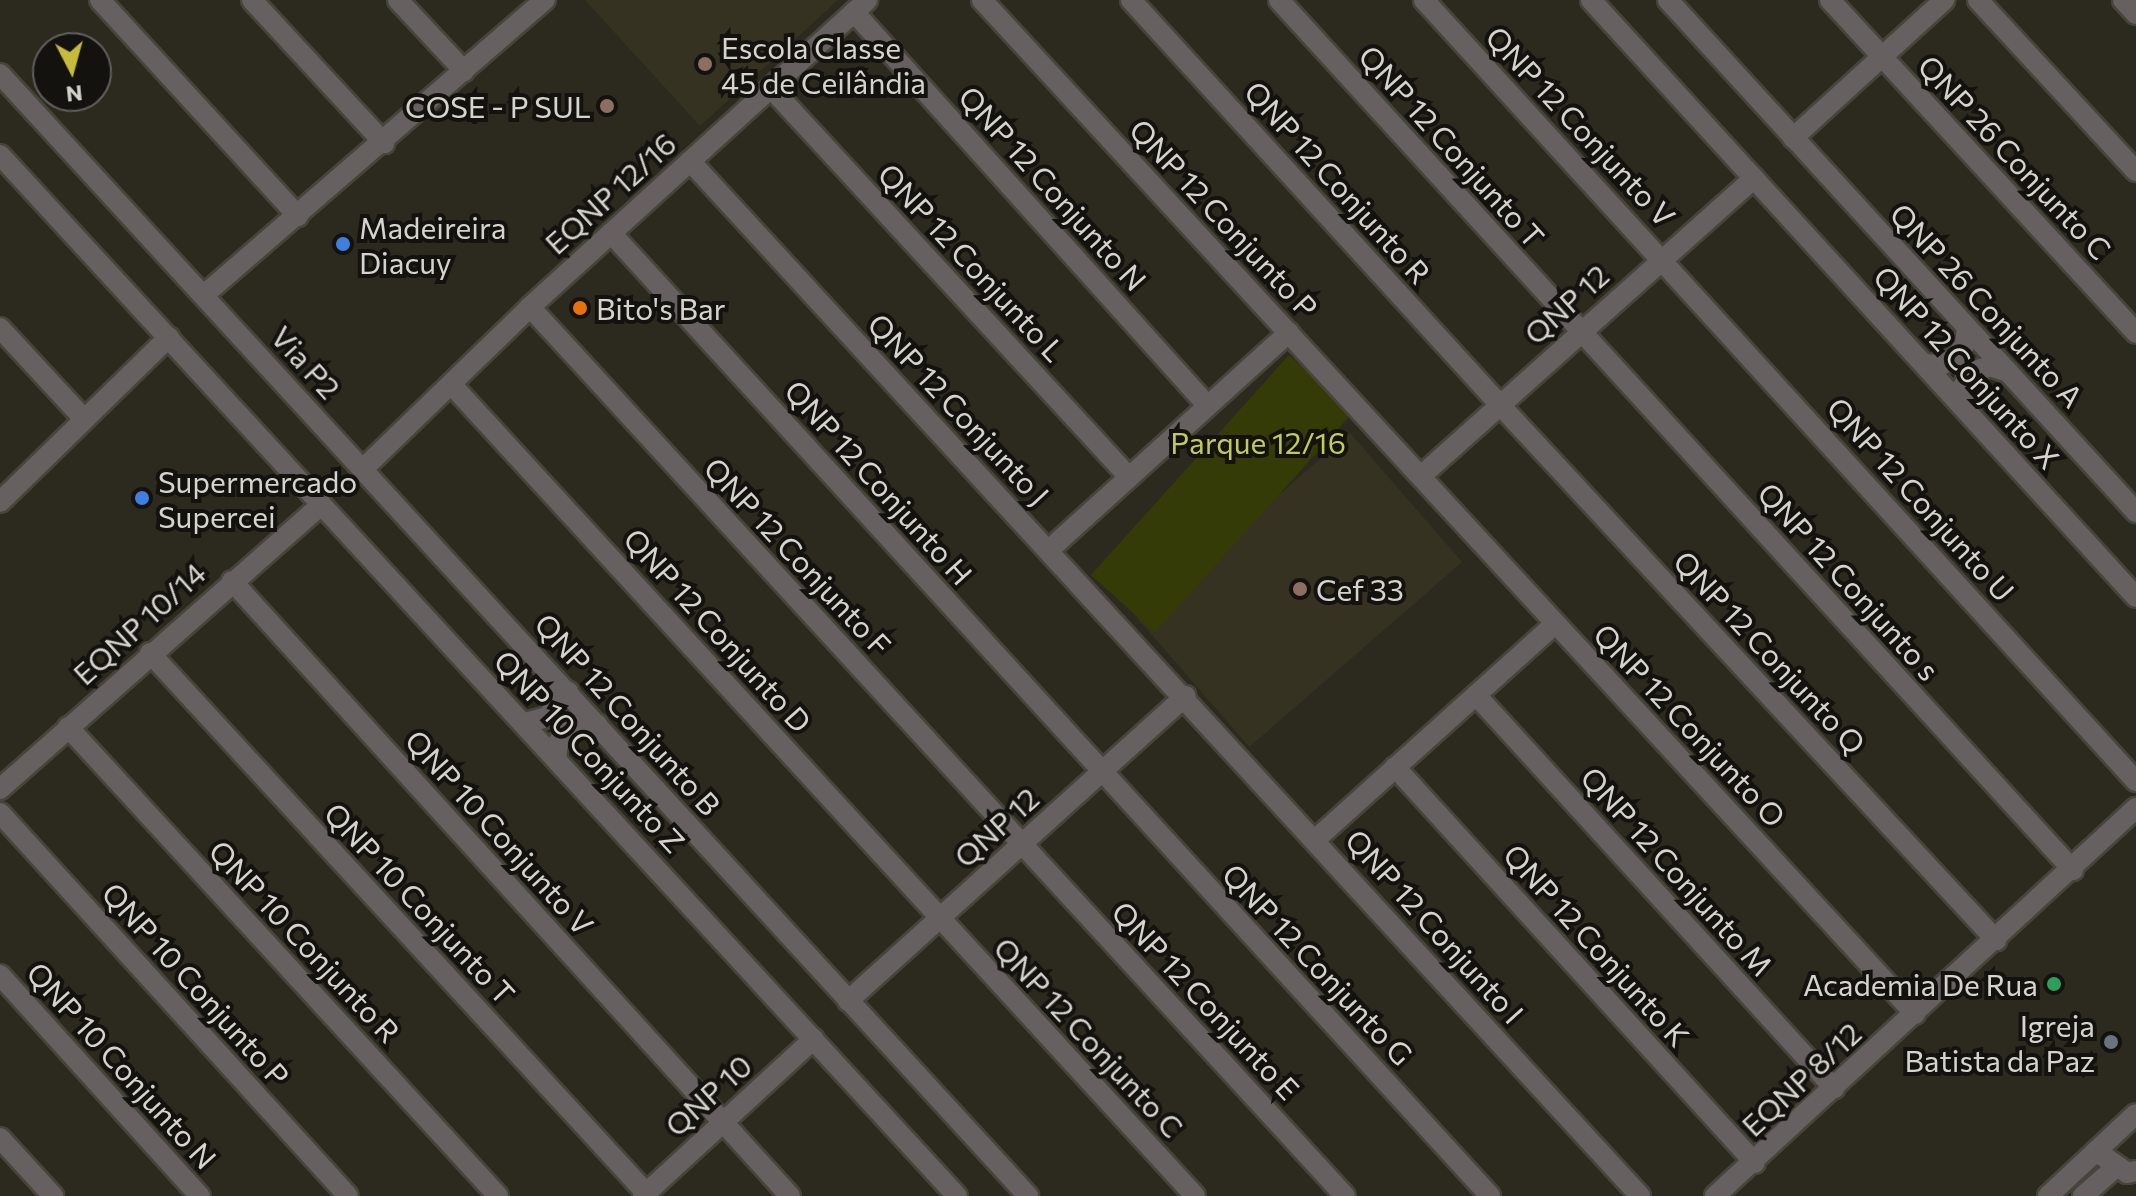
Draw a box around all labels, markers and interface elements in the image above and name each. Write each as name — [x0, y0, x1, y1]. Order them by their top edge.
street label: QNP 12 Conjunto V — [1479, 18, 1683, 234]
place label: Escola Classe 45 de Ceilândia — [721, 29, 926, 100]
north arrow — [32, 32, 112, 112]
street label: QNP 12 Conjunto T — [1352, 38, 1552, 254]
street label: QNP 26 Conjunto C — [1911, 48, 2119, 266]
marker: Escola Classe 45 de Ceilândia — [696, 55, 714, 73]
street label: QNP 12 Conjunto R — [1238, 73, 1438, 291]
street label: QNP 12 Conjunto N — [952, 78, 1154, 298]
text: N — [65, 80, 84, 109]
place label: COSE - P SUL — [405, 88, 591, 124]
marker: COSE - P SUL — [598, 97, 616, 115]
street label: QNP 12 Conjunto P — [1123, 111, 1325, 325]
street label: EQNP 12/16 — [537, 125, 683, 261]
street label: QNP 12 Conjunto L — [871, 156, 1073, 368]
street label: QNP 26 Conjunto A — [1883, 195, 2091, 415]
place label: Madeireira Diacuy — [359, 209, 506, 280]
marker: Madeireira Diacuy — [334, 235, 352, 253]
street label: QNP 12 — [1516, 257, 1616, 351]
street label: QNP 12 Conjunto X — [1867, 258, 2067, 476]
place label: Bito's Bar — [596, 290, 726, 326]
marker: Bito's Bar — [571, 299, 589, 317]
street label: QNP 12 Conjunto J — [861, 306, 1057, 512]
street label: Via P2 — [264, 318, 348, 406]
street label: QNP 12 Conjunto H — [778, 372, 980, 592]
street label: QNP 12 Conjunto U — [1820, 390, 2022, 608]
park label: Parque 12/16 — [1170, 424, 1346, 460]
street label: QNP 12 Conjunto F — [697, 450, 899, 662]
place label: Supermercado Supercei — [158, 463, 357, 534]
street label: QNP 12 Conjunto s — [1751, 475, 1947, 687]
marker: Supermercado Supercei — [133, 489, 151, 507]
street label: QNP 12 Conjunto D — [617, 521, 819, 739]
street label: QNP 12 Conjunto Q — [1667, 543, 1873, 761]
street label: EQNP 10/14 — [65, 554, 213, 692]
place label: Cef 33 — [1316, 571, 1404, 607]
marker: Cef 33 — [1291, 580, 1309, 598]
street label: QNP 12 Conjunto B — [528, 606, 728, 822]
street label: QNP 12 Conjunto O — [1587, 616, 1793, 834]
street label: QNP 10 Conjunto Z — [487, 643, 693, 859]
street label: QNP 10 Conjunto V — [398, 722, 602, 942]
street label: QNP 12 Conjunto M — [1574, 759, 1780, 983]
street label: QNP 12 — [946, 780, 1046, 874]
street label: QNP 10 Conjunto T — [317, 795, 523, 1011]
street label: QNP 12 Conjunto I — [1339, 822, 1531, 1030]
street label: QNP 10 Conjunto R — [202, 833, 408, 1049]
street label: QNP 12 Conjunto K — [1497, 836, 1697, 1054]
street label: QNP 12 Conjunto G — [1216, 856, 1420, 1072]
street label: QNP 10 Conjunto P — [95, 875, 297, 1093]
street label: QNP 12 Conjunto E — [1105, 893, 1307, 1107]
street label: QNP 12 Conjunto C — [987, 929, 1191, 1145]
street label: QNP 10 Conjunto N — [20, 954, 224, 1176]
place label: Academia De Rua — [1803, 966, 2038, 1002]
marker: Academia De Rua — [2045, 975, 2063, 993]
place label: Igreja Batista da Paz — [1904, 1007, 2095, 1078]
street label: EQNP 8/12 — [1734, 1015, 1868, 1143]
marker: Igreja Batista da Paz — [2102, 1033, 2120, 1051]
street label: QNP 10 — [657, 1047, 759, 1143]

